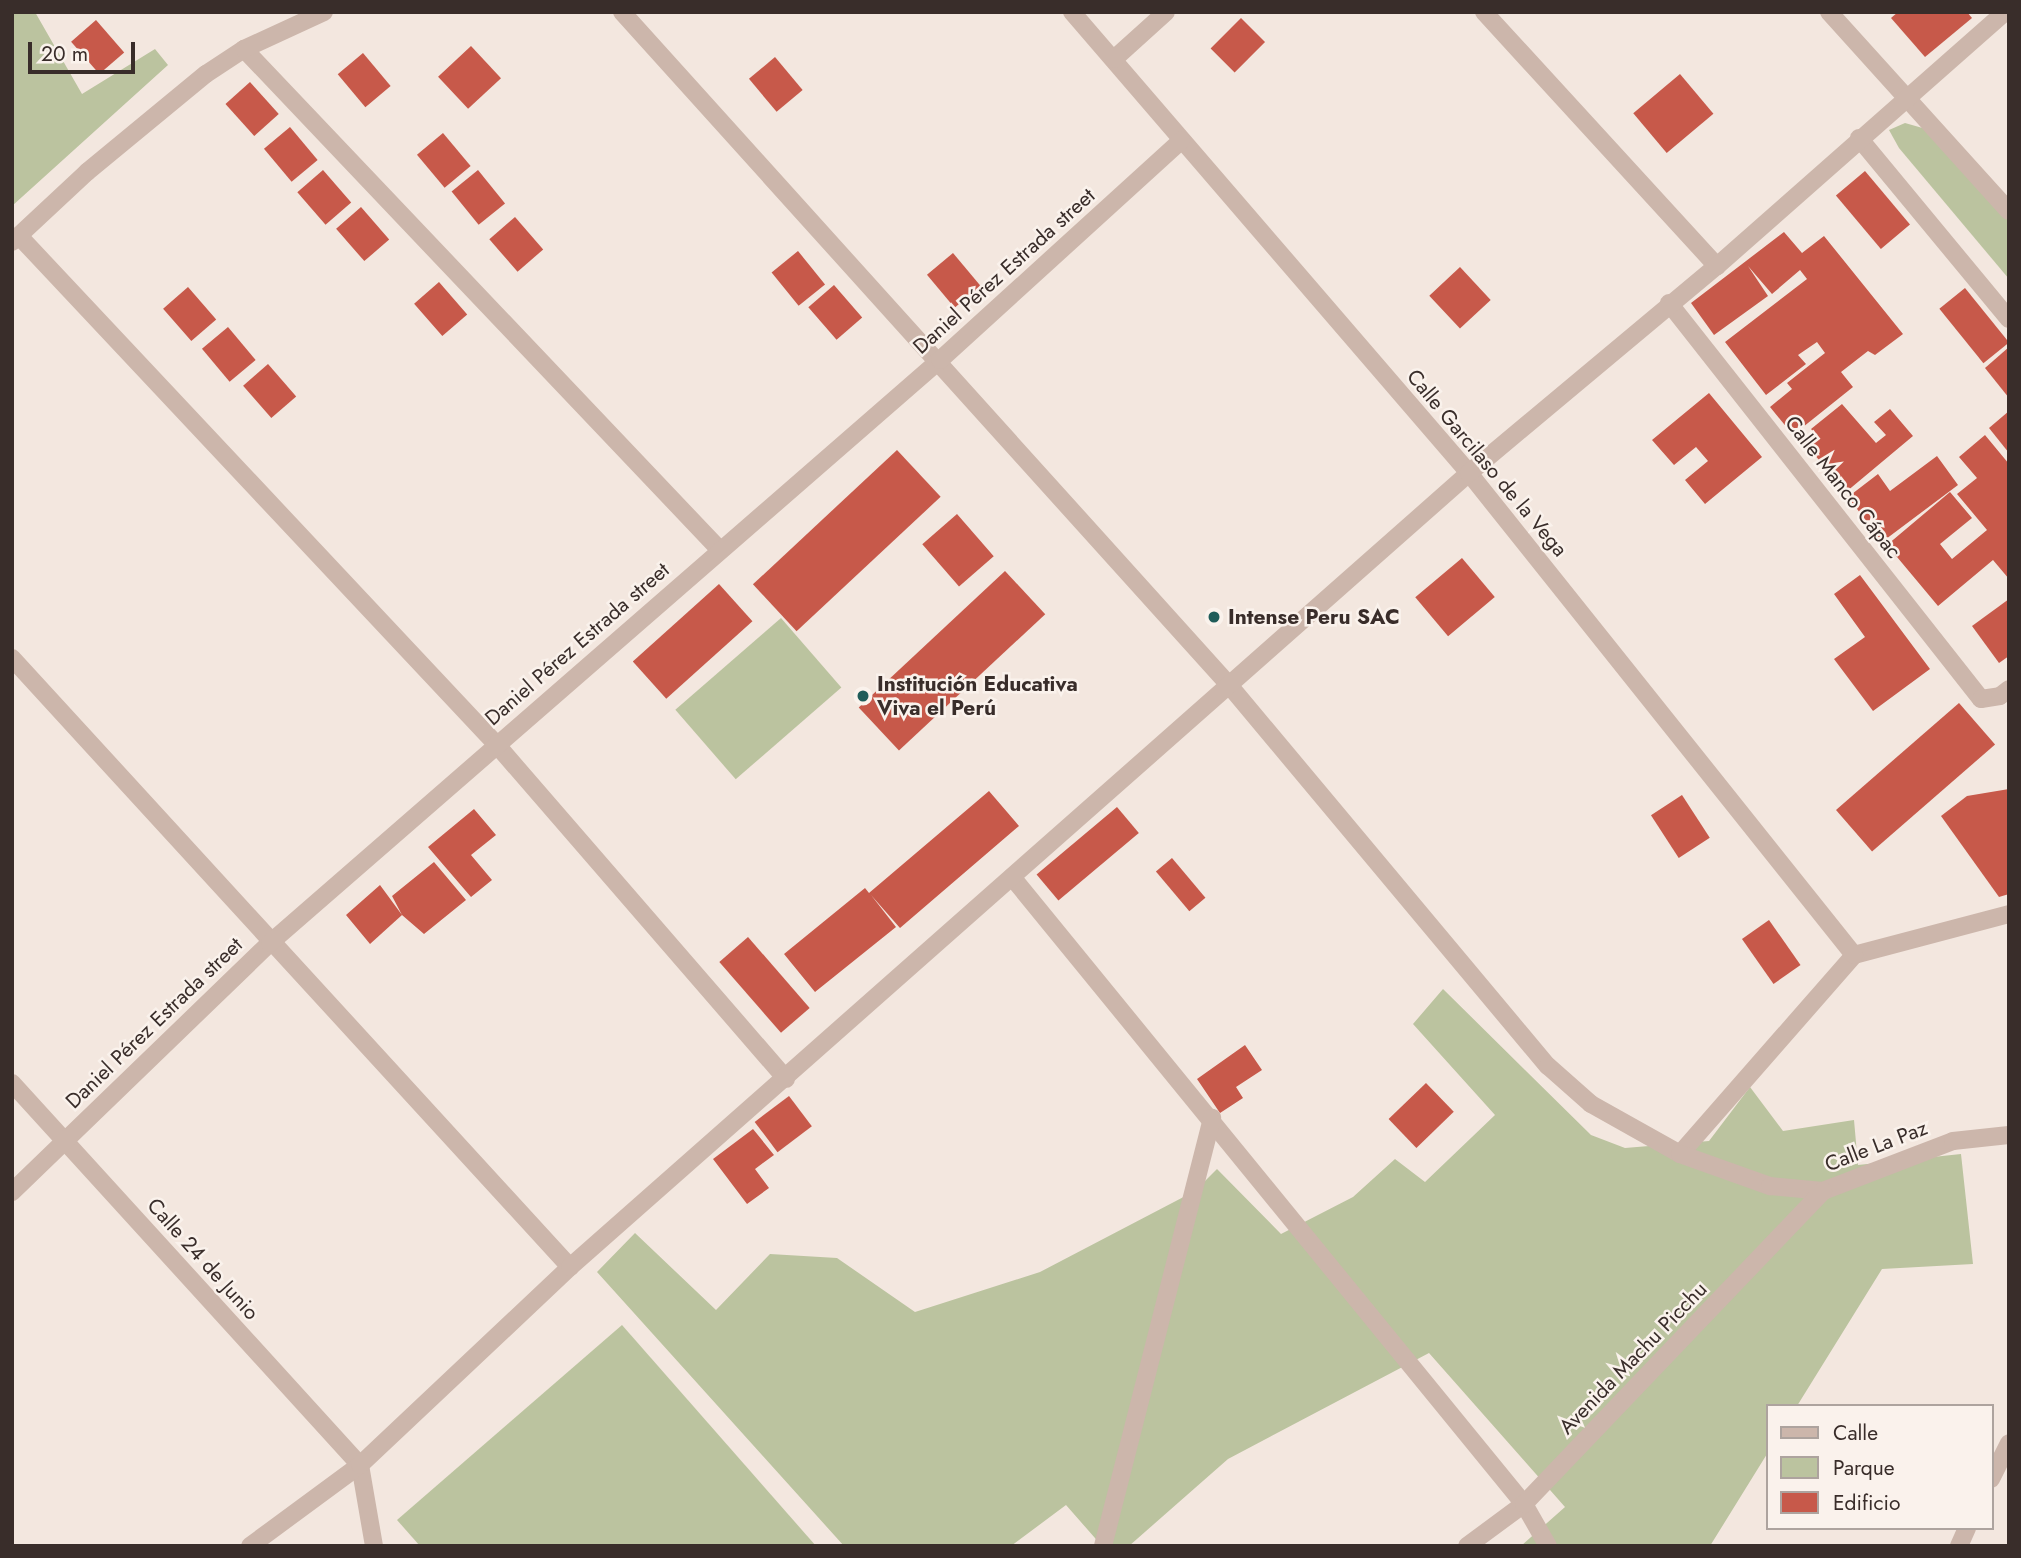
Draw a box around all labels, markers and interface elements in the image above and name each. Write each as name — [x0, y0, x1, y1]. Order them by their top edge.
scale bar — [32, 28, 138, 72]
text: 20 m — [41, 39, 88, 69]
street label: Daniel Pérez Estrada street — [908, 183, 1100, 359]
street label: Calle Garcilaso de la Vega — [1401, 364, 1573, 562]
street label: Calle Manco Cápac — [1780, 411, 1906, 563]
street label: Daniel Pérez Estrada street — [480, 557, 674, 731]
place label: Intense Peru SAC — [1228, 604, 1400, 630]
marker: Intense Peru SAC — [1206, 609, 1222, 625]
place label: Institución Educativa Viva el Perú — [877, 671, 1078, 721]
marker: Institución Educativa Viva el Perú — [855, 688, 871, 704]
street label: Daniel Pérez Estrada street — [60, 932, 248, 1114]
street label: Calle La Paz — [1821, 1115, 1931, 1177]
street label: Calle 24 de Junio — [142, 1193, 264, 1325]
street label: Avenida Machu Picchu — [1554, 1277, 1712, 1439]
legend — [1766, 1404, 1993, 1530]
text: Calle — [1833, 1418, 1878, 1448]
text: Parque — [1833, 1453, 1895, 1483]
text: Edificio — [1833, 1488, 1900, 1518]

